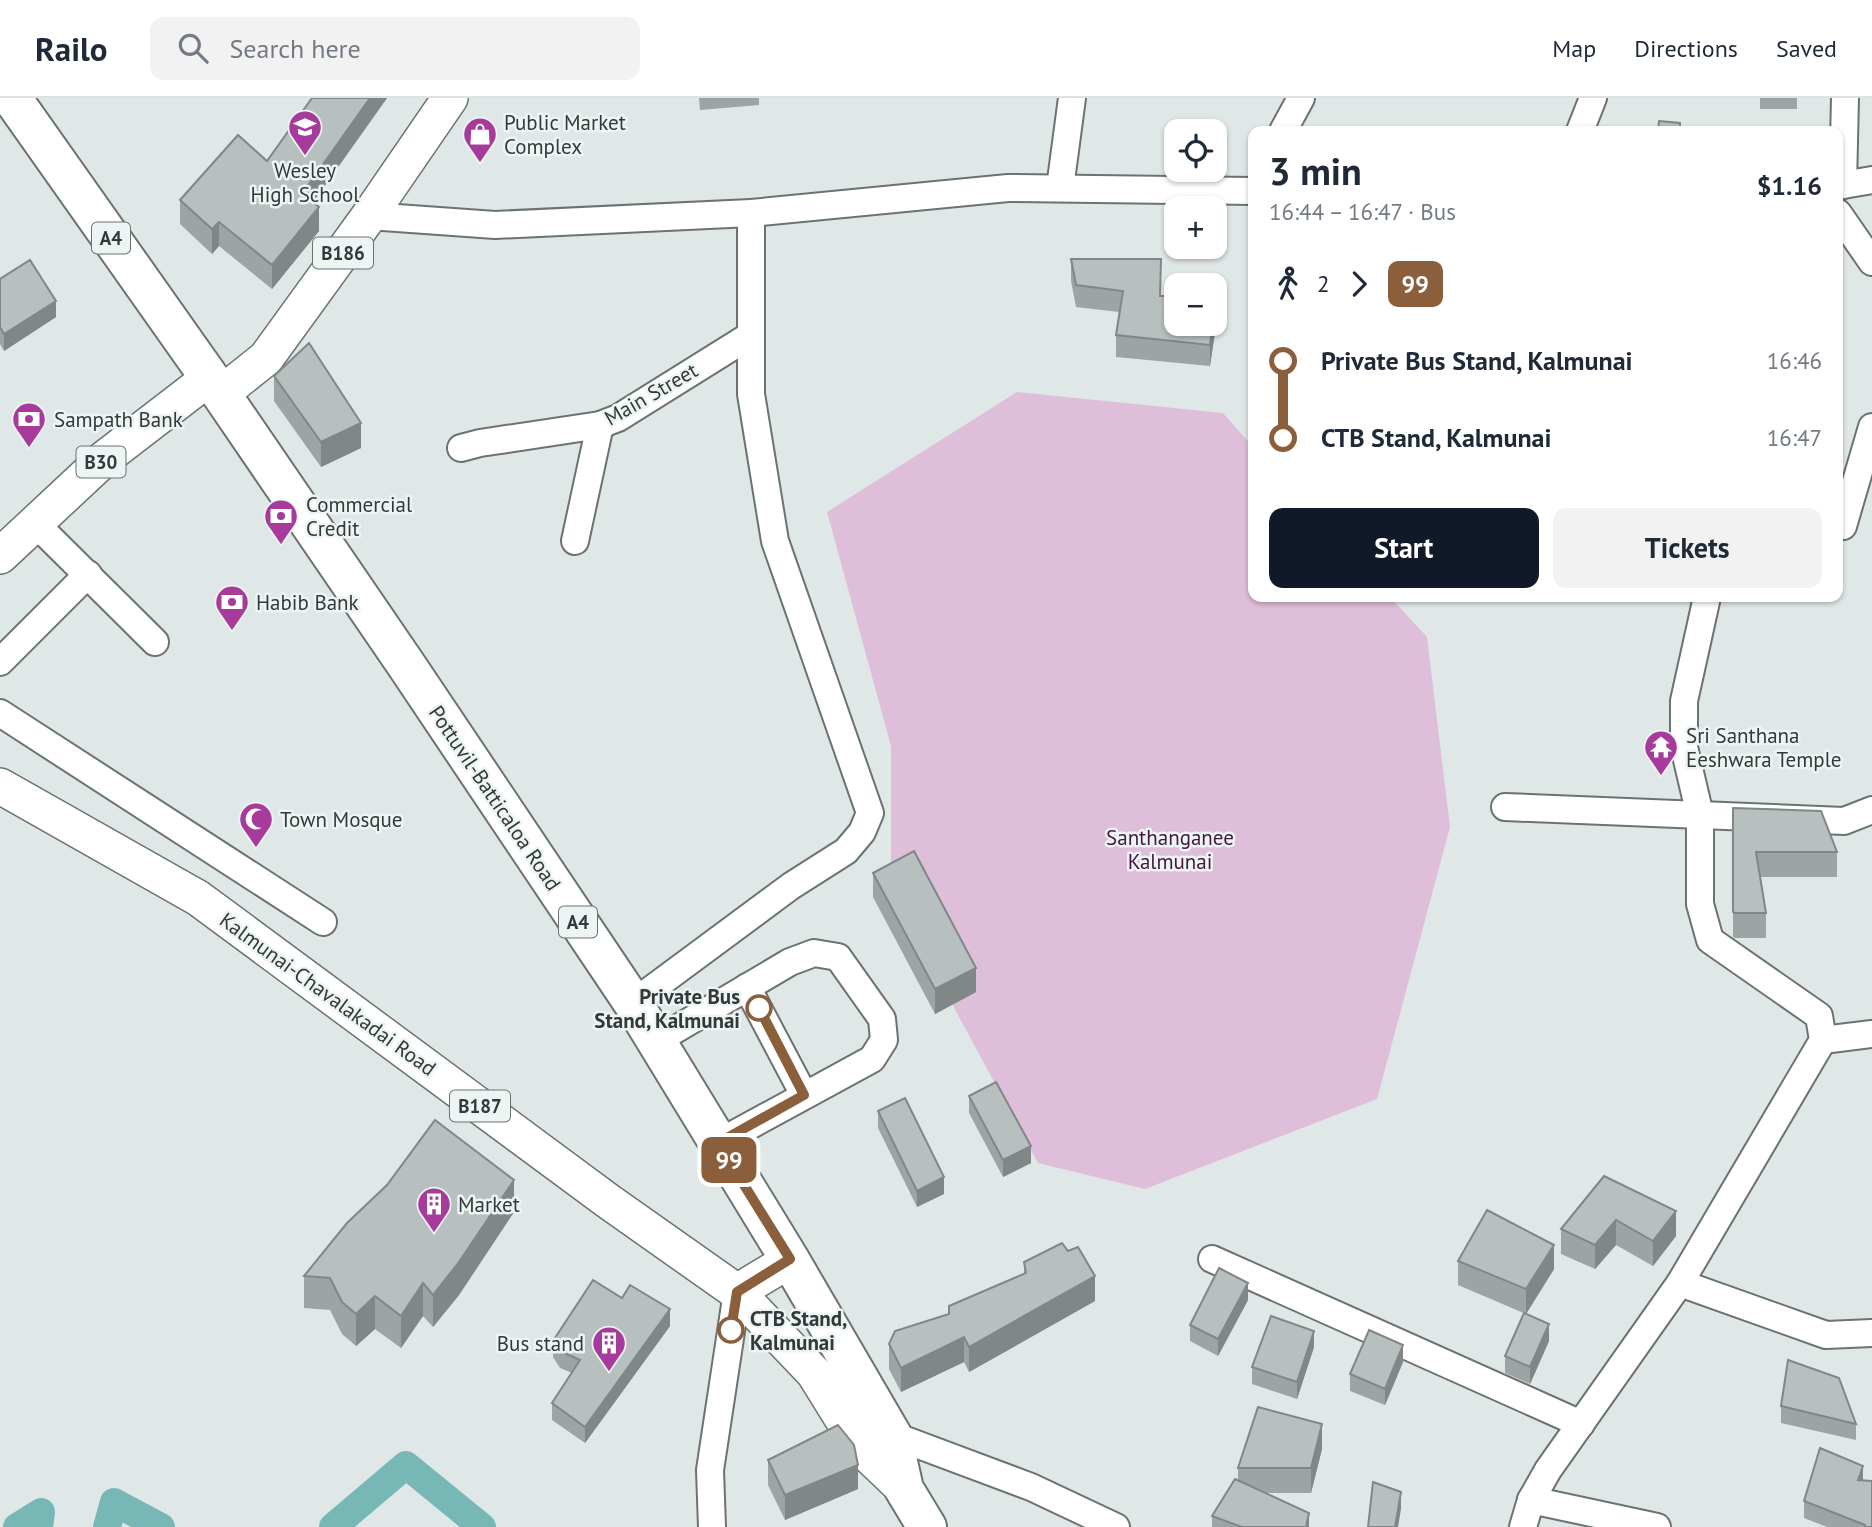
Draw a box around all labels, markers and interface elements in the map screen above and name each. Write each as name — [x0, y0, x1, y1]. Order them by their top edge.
search box — [150, 17, 640, 80]
text: Railo — [35, 27, 108, 70]
icon: search — [174, 29, 212, 67]
text: Search here — [230, 32, 361, 65]
text: Map — [1552, 33, 1596, 64]
text: Directions — [1634, 33, 1738, 64]
text: Saved — [1776, 33, 1837, 64]
school or university icon: Wesley High School — [286, 108, 324, 157]
place label: Public Market Complex — [504, 109, 626, 160]
shop icon: Public Market Complex — [461, 115, 499, 164]
map controls — [1164, 119, 1227, 336]
button: locate — [1164, 119, 1227, 182]
text: 3 min — [1269, 146, 1362, 195]
place label: Wesley High School — [251, 157, 359, 208]
text: $1.16 — [1757, 169, 1822, 202]
button: + — [1164, 196, 1227, 259]
text: 16:44 – 16:47 · Bus — [1269, 197, 1456, 226]
road number: A4 — [92, 222, 130, 254]
road number: B186 — [313, 238, 373, 268]
icon: walk — [1269, 265, 1307, 303]
icon: forward — [1340, 265, 1378, 303]
text: 99 — [1402, 268, 1429, 299]
text: 2 — [1317, 269, 1330, 298]
button: − — [1164, 273, 1227, 336]
text: Private Bus Stand, Kalmunai — [1321, 344, 1633, 377]
text: 16:46 — [1767, 346, 1822, 375]
street label: Main Street — [599, 356, 703, 432]
bank icon: Sampath Bank — [10, 400, 48, 449]
place label: Sampath Bank — [54, 406, 183, 433]
text: CTB Stand, Kalmunai — [1321, 421, 1552, 454]
text: 16:47 — [1767, 423, 1822, 452]
road number: B30 — [76, 446, 126, 478]
place label: Commercial Credit — [306, 491, 412, 542]
bank icon: Commercial Credit — [262, 497, 300, 546]
button: Start — [1269, 508, 1539, 588]
button: Tickets — [1553, 508, 1822, 588]
bank icon: Habib Bank — [213, 583, 251, 632]
place label: Habib Bank — [256, 589, 359, 616]
street label: Pottuvil-Batticaloa Road — [423, 700, 567, 896]
place label: Sri Santhana Eeshwara Temple — [1686, 722, 1841, 773]
temple icon: Sri Santhana Eeshwara Temple — [1642, 728, 1680, 777]
mosque icon: Town Mosque — [237, 800, 275, 849]
place label: Town Mosque — [280, 806, 403, 833]
park label: Santhanganee Kalmunai — [1106, 824, 1234, 875]
street label: Kalmunai-Chavalakadai Road — [214, 906, 442, 1082]
road number: A4 — [559, 906, 597, 937]
place label: Private Bus Stand, Kalmunai — [594, 983, 740, 1034]
marker: Private Bus Stand, Kalmunai — [746, 995, 772, 1021]
road number: B187 — [450, 1090, 510, 1122]
line badge: 99 — [698, 1137, 760, 1183]
text: 99 — [715, 1144, 743, 1175]
building icon: Market — [415, 1185, 453, 1234]
place label: Market — [458, 1191, 520, 1218]
place label: CTB Stand, Kalmunai — [750, 1305, 847, 1356]
marker: CTB Stand, Kalmunai — [718, 1317, 744, 1343]
building icon: Bus stand — [590, 1324, 628, 1373]
place label: Bus stand — [497, 1330, 584, 1357]

